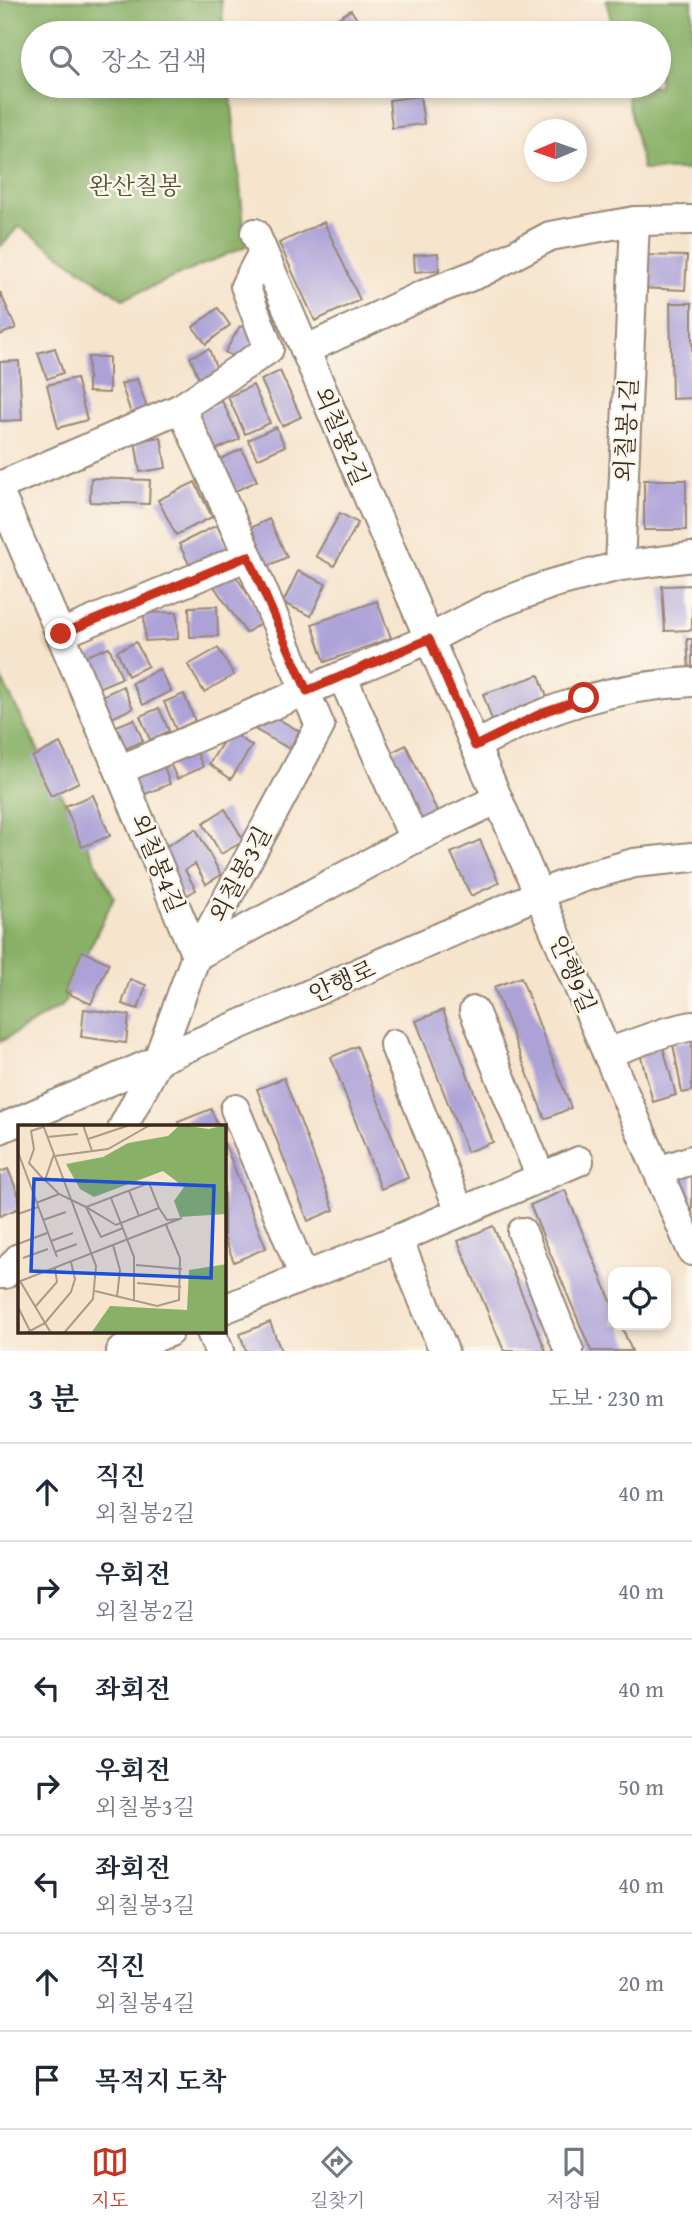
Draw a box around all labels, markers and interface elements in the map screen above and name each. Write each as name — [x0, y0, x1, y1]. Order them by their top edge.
search box — [21, 21, 671, 98]
icon: search — [45, 41, 83, 79]
text: 장소 검색 — [101, 41, 207, 80]
north arrow — [524, 119, 587, 182]
park label: 완산칠봉 — [89, 168, 181, 203]
street label: 외칠봉1길 — [606, 377, 646, 483]
street label: 외칠봉2길 — [306, 381, 378, 491]
route end — [45, 618, 76, 649]
route start — [568, 682, 599, 713]
street label: 외칠봉4길 — [122, 808, 194, 918]
street label: 외칠봉3길 — [200, 820, 280, 928]
street label: 안행9길 — [541, 930, 605, 1018]
street label: 안행로 — [303, 951, 381, 1011]
inset map — [18, 1125, 226, 1334]
map controls — [608, 1267, 671, 1330]
button: locate — [608, 1267, 671, 1330]
text: 3 분 — [28, 1376, 79, 1420]
text: 도보 · 230 m — [549, 1381, 664, 1414]
text: 직진 — [95, 1456, 145, 1495]
icon: ahead — [28, 1473, 66, 1511]
text: 40 m — [618, 1476, 664, 1509]
text: 외칠봉2길 — [95, 1496, 195, 1529]
text: 우회전 — [95, 1554, 170, 1593]
icon: right — [28, 1571, 66, 1609]
text: 40 m — [618, 1574, 664, 1607]
text: 외칠봉2길 — [95, 1594, 195, 1627]
icon: left — [28, 1669, 66, 1707]
text: 좌회전 — [95, 1669, 170, 1708]
text: 40 m — [618, 1672, 664, 1705]
text: 우회전 — [95, 1750, 170, 1789]
icon: right — [28, 1767, 66, 1805]
text: 50 m — [618, 1770, 664, 1803]
text: 외칠봉3길 — [95, 1790, 195, 1823]
text: 좌회전 — [95, 1848, 170, 1887]
icon: left — [28, 1865, 66, 1903]
text: 40 m — [618, 1868, 664, 1901]
text: 외칠봉3길 — [95, 1888, 195, 1921]
text: 직진 — [95, 1946, 145, 1985]
icon: ahead — [28, 1963, 66, 2001]
text: 20 m — [618, 1966, 664, 1999]
text: 외칠봉4길 — [95, 1986, 195, 2019]
icon: arrive — [28, 2061, 66, 2099]
text: 목적지 도착 — [95, 2061, 226, 2100]
tab: 지도 — [91, 2143, 129, 2214]
tab: 길찾기 — [310, 2143, 365, 2214]
tab: 저장됨 — [546, 2143, 601, 2214]

